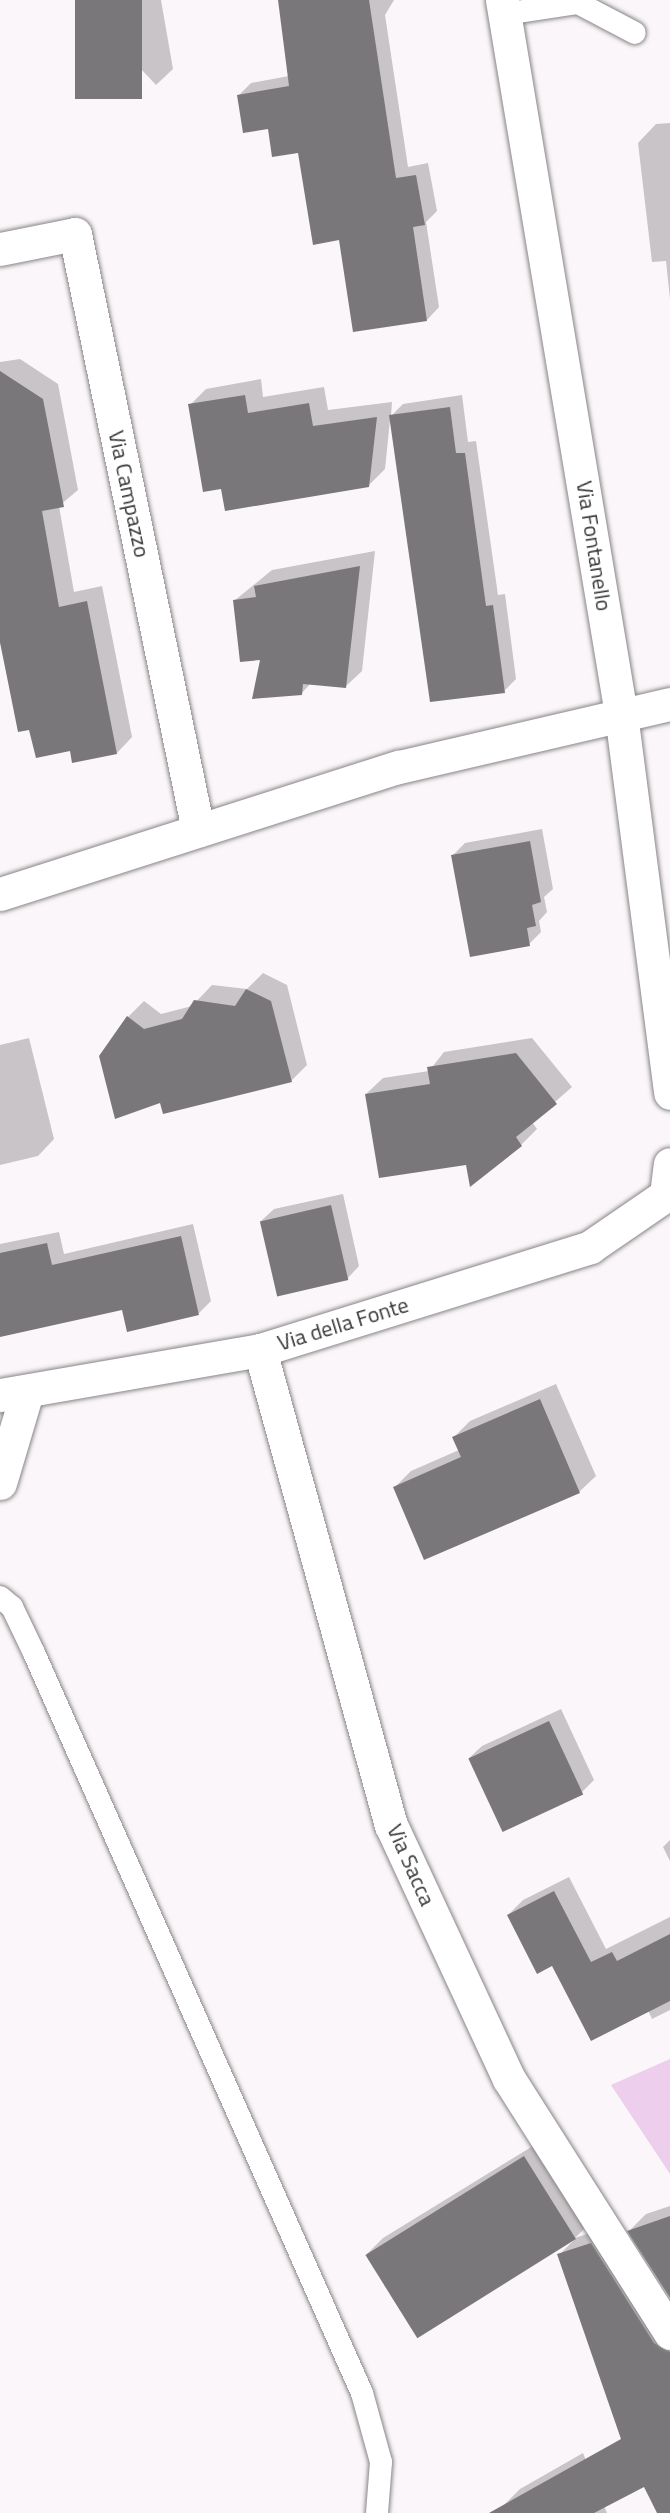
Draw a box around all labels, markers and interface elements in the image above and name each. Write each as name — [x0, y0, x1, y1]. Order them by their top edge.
street label: Via Campazzo — [103, 428, 155, 560]
street label: Via Fontanello — [571, 479, 617, 613]
street label: Via della Fonte — [274, 1292, 412, 1356]
street label: Via Sacca — [381, 1820, 441, 1910]

